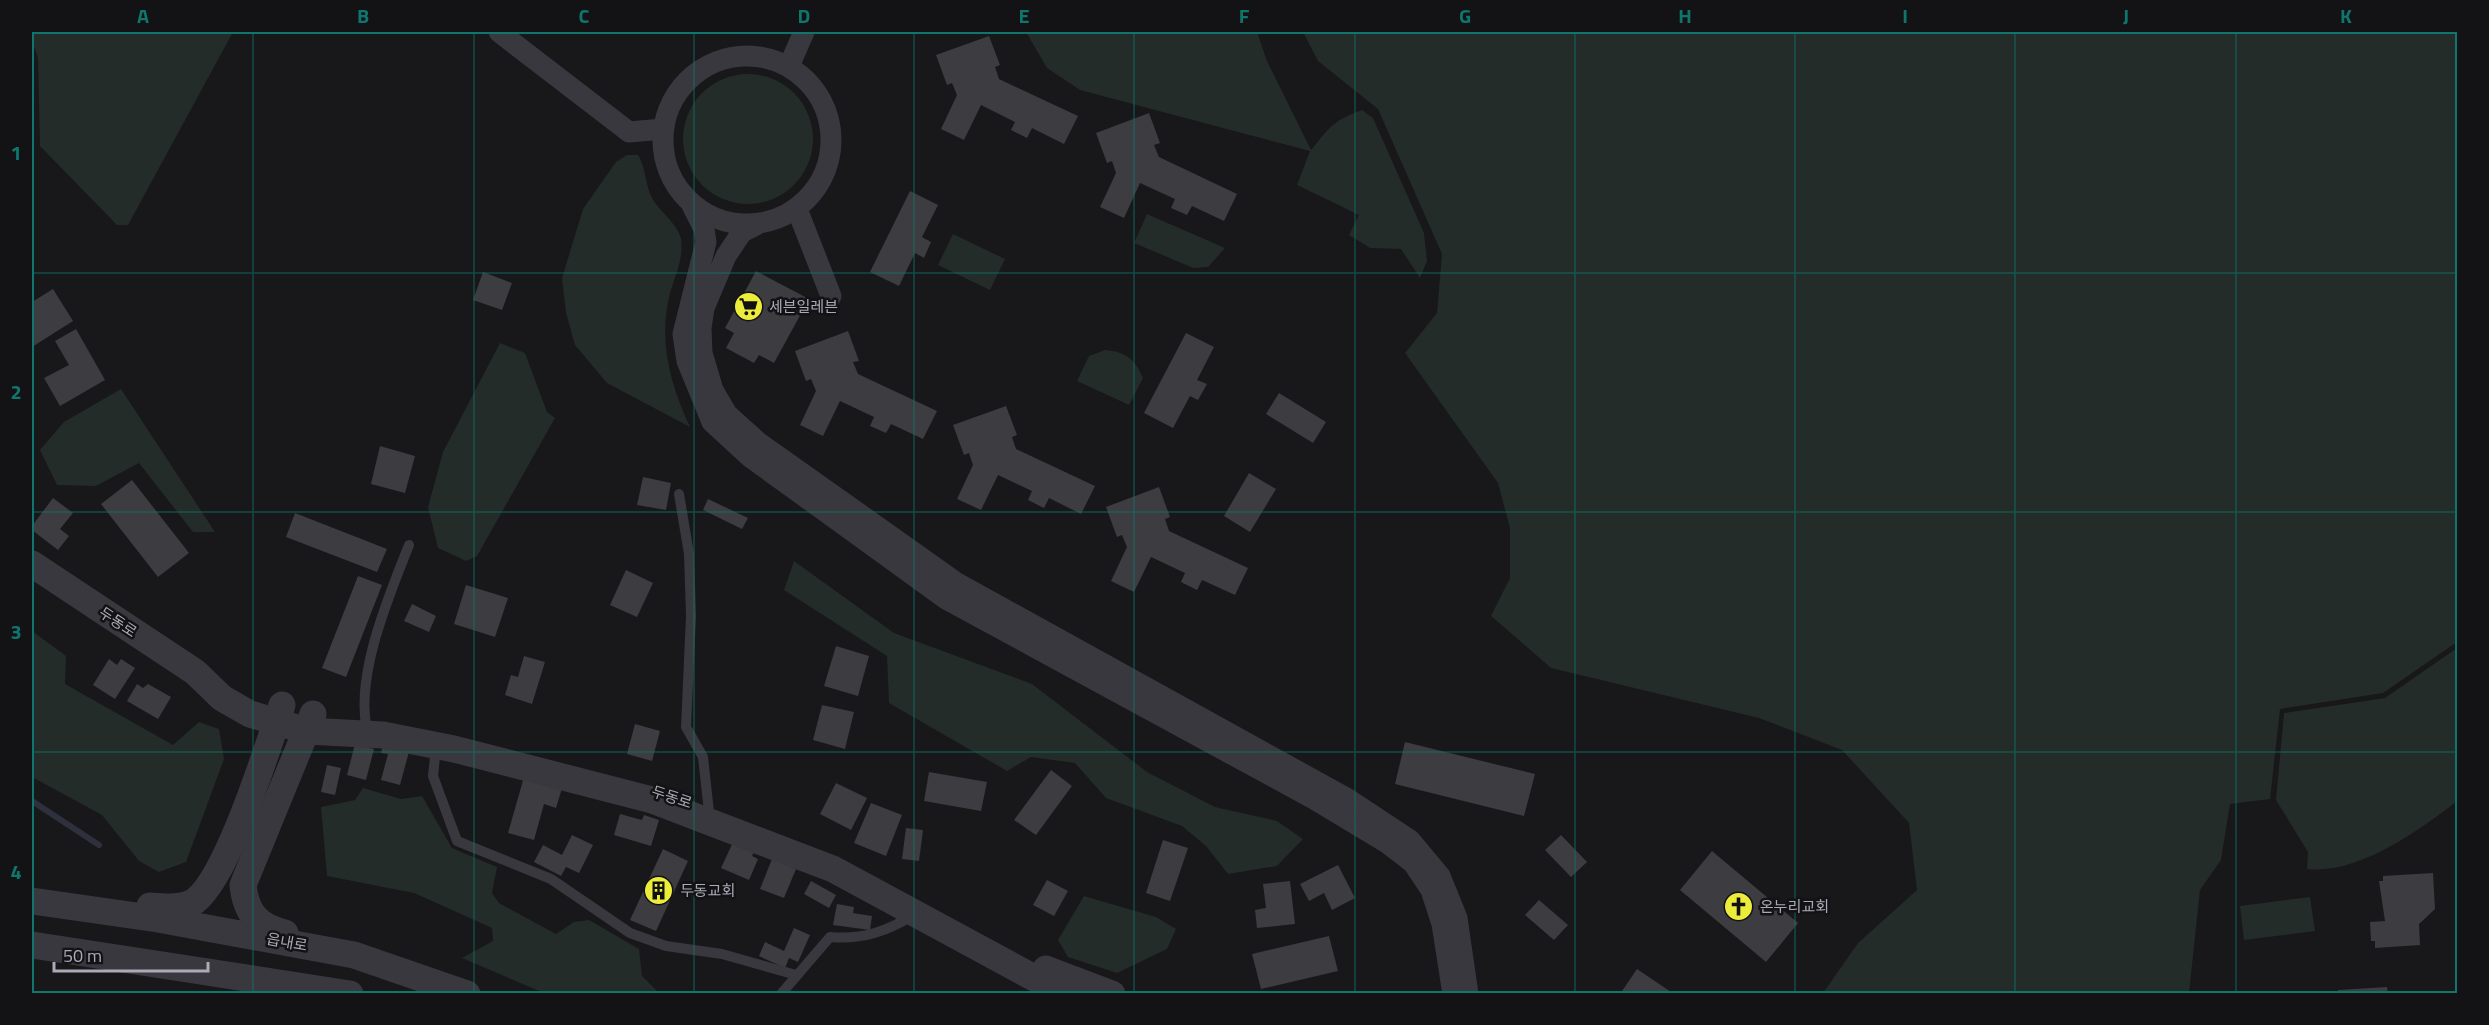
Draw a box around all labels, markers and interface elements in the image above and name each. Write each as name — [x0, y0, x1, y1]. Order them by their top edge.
text: A — [137, 0, 149, 31]
text: B — [357, 0, 369, 31]
text: C — [579, 0, 590, 31]
text: D — [798, 0, 810, 31]
text: E — [1018, 0, 1030, 31]
text: F — [1239, 0, 1250, 31]
text: G — [1459, 0, 1471, 31]
text: H — [1678, 0, 1692, 31]
text: I — [1902, 0, 1908, 31]
text: J — [2123, 0, 2129, 31]
text: K — [2340, 0, 2352, 31]
text: 1 — [10, 137, 22, 168]
supermarket icon: 세븐일레븐 — [732, 290, 764, 322]
place label: 세븐일레븐 — [769, 295, 838, 318]
text: 2 — [10, 376, 22, 407]
street label: 두동로 — [94, 601, 142, 643]
text: 3 — [10, 616, 22, 647]
street label: 두동로 — [649, 780, 695, 814]
text: 4 — [10, 856, 22, 887]
building icon: 두동교회 — [643, 874, 675, 906]
place label: 두동교회 — [680, 879, 735, 902]
church icon: 온누리교회 — [1723, 890, 1755, 922]
place label: 온누리교회 — [1760, 895, 1829, 918]
street label: 읍내로 — [265, 927, 309, 957]
scale bar — [54, 935, 208, 973]
text: 50 m — [63, 942, 102, 969]

